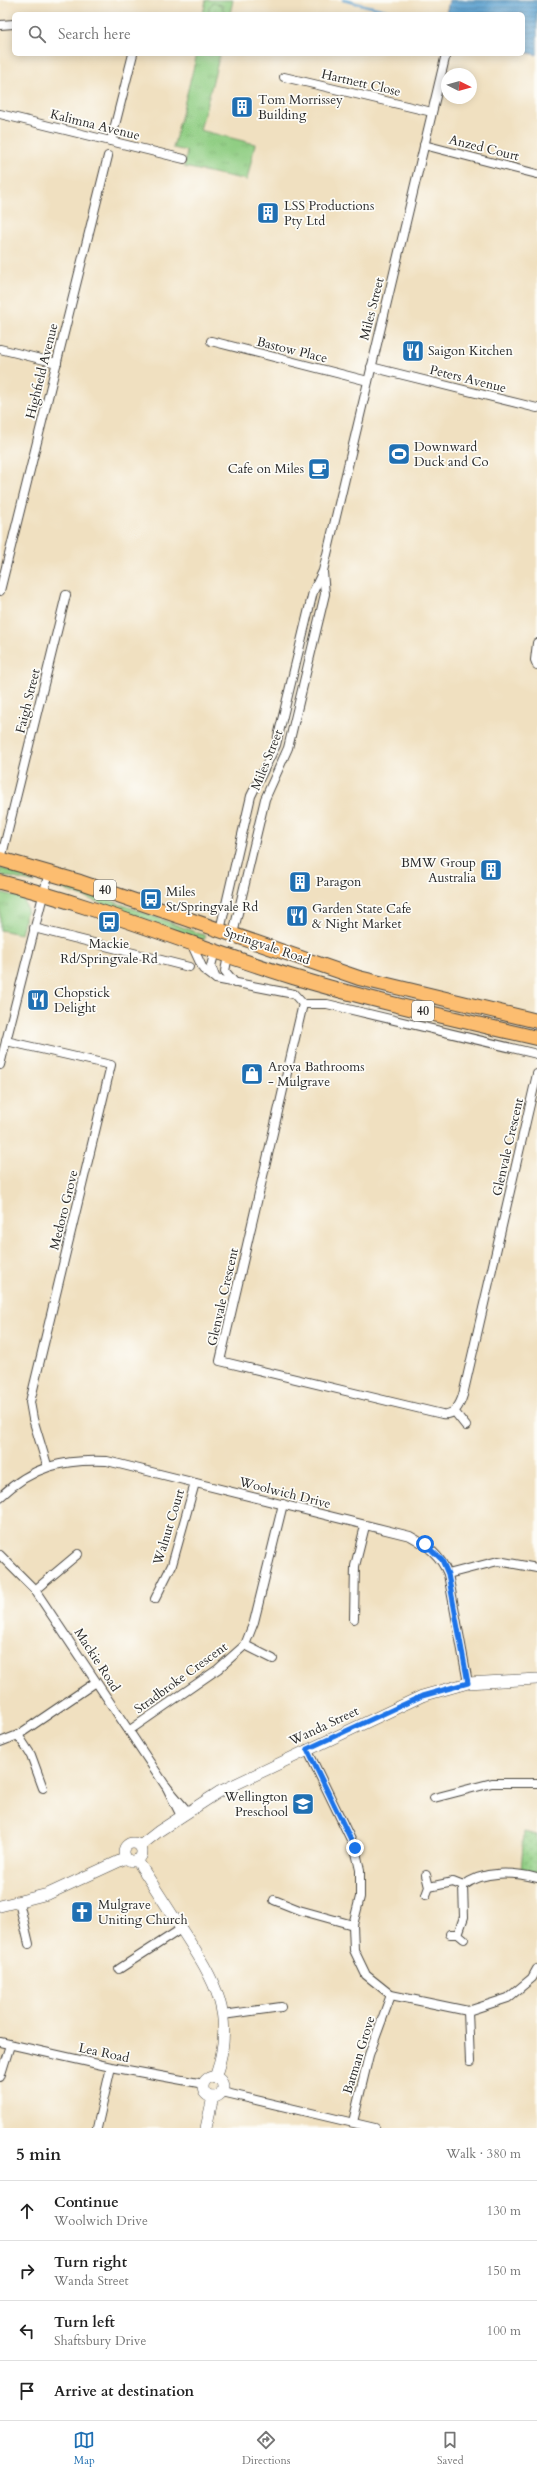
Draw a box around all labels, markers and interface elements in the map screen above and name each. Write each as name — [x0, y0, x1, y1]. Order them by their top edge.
search box — [12, 12, 525, 56]
icon: search — [26, 23, 48, 45]
text: Search here — [58, 24, 131, 44]
street label: Hartnett Close — [320, 65, 403, 101]
north arrow — [441, 68, 477, 104]
place label: Tom Morrissey Building — [258, 91, 343, 124]
building icon: Tom Morrissey Building — [229, 94, 255, 120]
street label: Kalimna Avenue — [48, 105, 142, 145]
street label: Anzed Court — [447, 131, 521, 165]
place label: LSS Productions Pty Ltd — [284, 197, 374, 230]
building icon: LSS Productions Pty Ltd — [255, 200, 281, 226]
street label: Miles Street — [355, 276, 389, 342]
street label: Highfield Avenue — [21, 321, 63, 421]
street label: Bastow Place — [255, 333, 329, 368]
restaurant icon: Saigon Kitchen — [400, 338, 426, 364]
place label: Saigon Kitchen — [428, 342, 513, 360]
street label: Peters Avenue — [428, 361, 508, 397]
place label: Downward Duck and Co — [414, 438, 488, 471]
sports icon: Downward Duck and Co — [386, 441, 412, 467]
cafe icon: Cafe on Miles — [306, 456, 332, 482]
place label: Cafe on Miles — [228, 460, 304, 478]
street label: Faigh Street — [11, 667, 45, 735]
street label: Miles Street — [247, 727, 287, 793]
place label: BMW Group Australia — [401, 854, 476, 887]
building icon: BMW Group Australia — [478, 857, 504, 883]
building icon: Paragon — [287, 869, 313, 895]
place label: Paragon — [316, 873, 362, 891]
road number: 40 — [94, 880, 116, 900]
place label: Miles St/Springvale Rd — [166, 883, 258, 916]
bus stop icon: Miles St/Springvale Rd — [138, 886, 164, 912]
place label: Garden State Cafe & Night Market — [312, 900, 412, 933]
restaurant icon: Garden State Cafe & Night Market — [284, 903, 310, 929]
bus stop icon: Mackie Rd/Springvale Rd — [96, 909, 122, 935]
street label: Springvale Road — [222, 923, 313, 969]
place label: Mackie Rd/Springvale Rd — [60, 935, 158, 968]
place label: Chopstick Delight — [54, 984, 110, 1017]
restaurant icon: Chopstick Delight — [25, 987, 51, 1013]
road number: 40 — [412, 1001, 434, 1021]
place label: Arova Bathrooms - Mulgrave — [268, 1058, 365, 1091]
shop icon: Arova Bathrooms - Mulgrave — [239, 1061, 265, 1087]
street label: Glenvale Crescent — [488, 1096, 528, 1198]
street label: Medoro Grove — [45, 1168, 83, 1252]
street label: Glenvale Crescent — [203, 1246, 243, 1348]
street label: Woolwich Drive — [236, 1473, 333, 1513]
street label: Walnut Court — [149, 1487, 189, 1568]
route start — [416, 1535, 434, 1553]
street label: Mackie Road — [70, 1625, 124, 1695]
street label: Stradbroke Crescent — [131, 1638, 231, 1718]
street label: Wanda Street — [285, 1702, 362, 1750]
place label: Wellington Preschool — [223, 1788, 289, 1821]
school or university icon: Wellington Preschool — [290, 1791, 316, 1817]
route end — [346, 1839, 364, 1857]
place label: Mulgrave Uniting Church — [98, 1896, 188, 1929]
church icon: Mulgrave Uniting Church — [69, 1899, 95, 1925]
street label: Batman Grove — [339, 2014, 379, 2096]
street label: Lea Road — [77, 2039, 131, 2067]
text: 5 min — [16, 2143, 61, 2166]
text: Walk · 380 m — [446, 2145, 521, 2163]
text: Continue — [54, 2192, 119, 2212]
icon: ahead — [16, 2200, 38, 2222]
text: 130 m — [487, 2202, 521, 2220]
text: Woolwich Drive — [54, 2212, 148, 2230]
text: Turn right — [54, 2252, 127, 2272]
icon: right — [16, 2260, 38, 2282]
text: 150 m — [487, 2262, 521, 2280]
text: Wanda Street — [54, 2272, 129, 2290]
text: Turn left — [54, 2312, 115, 2332]
icon: left — [16, 2320, 38, 2342]
text: 100 m — [487, 2322, 521, 2340]
text: Shaftsbury Drive — [54, 2332, 146, 2350]
icon: arrive — [16, 2380, 38, 2402]
text: Arrive at destination — [54, 2381, 194, 2401]
tab: Map — [73, 2429, 95, 2468]
tab: Directions — [242, 2429, 290, 2468]
tab: Saved — [437, 2429, 464, 2468]

